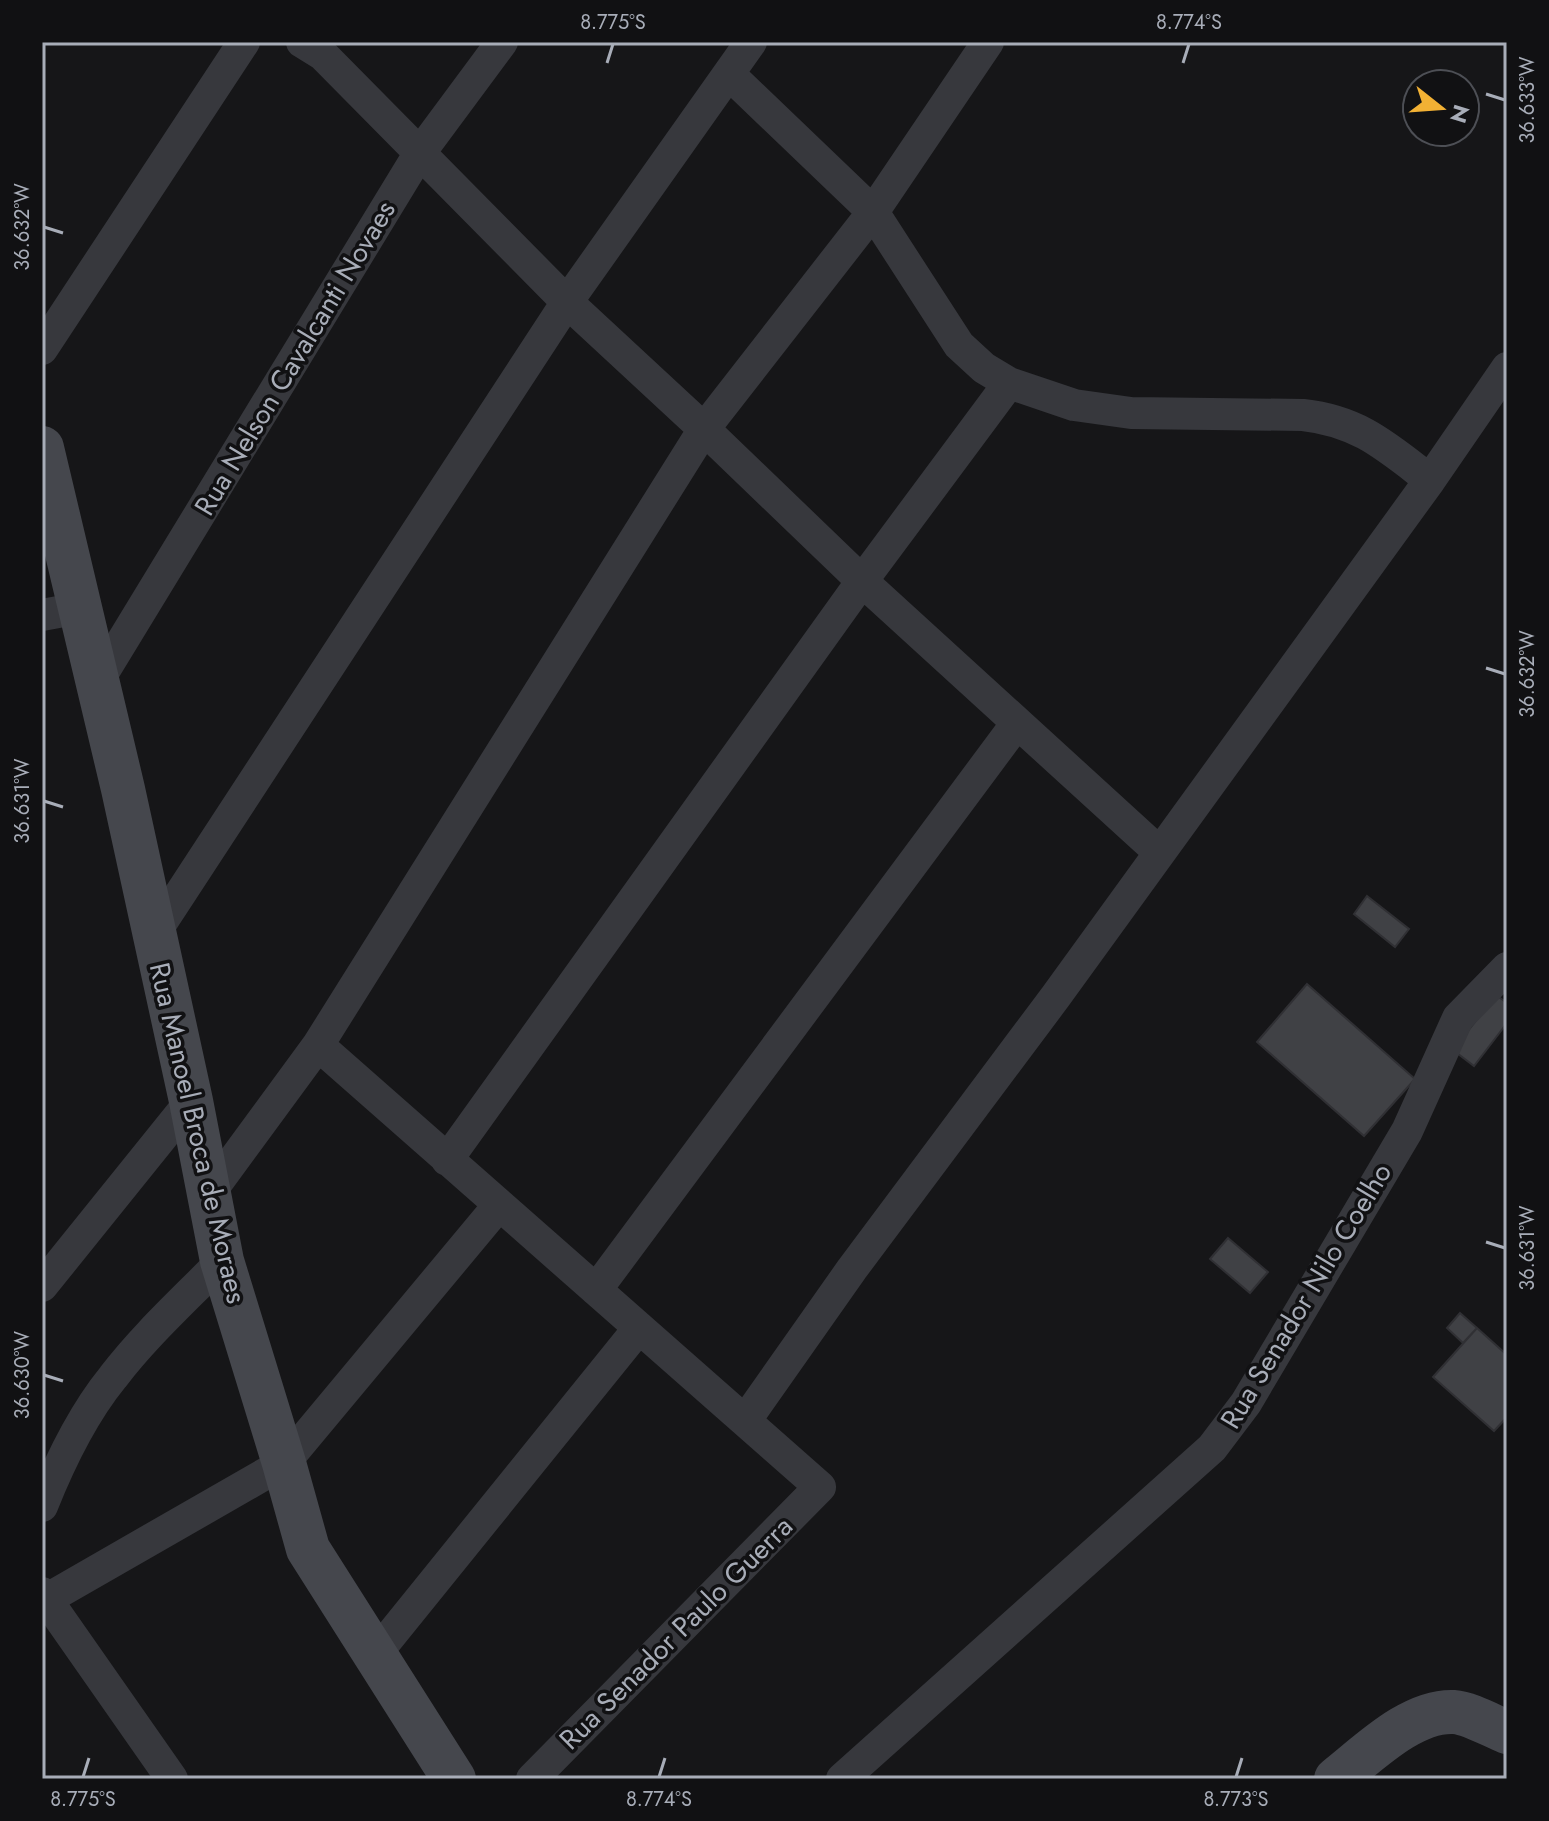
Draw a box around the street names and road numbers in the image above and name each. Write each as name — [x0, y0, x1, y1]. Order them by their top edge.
street label: Rua Nelson Cavalcanti Novaes — [184, 193, 406, 523]
street label: Rua Manoel Broca de Moraes — [139, 959, 257, 1307]
street label: Rua Senador Nilo Coelho — [1210, 1155, 1402, 1437]
street label: Rua Senador Paulo Guerra — [550, 1507, 802, 1759]

